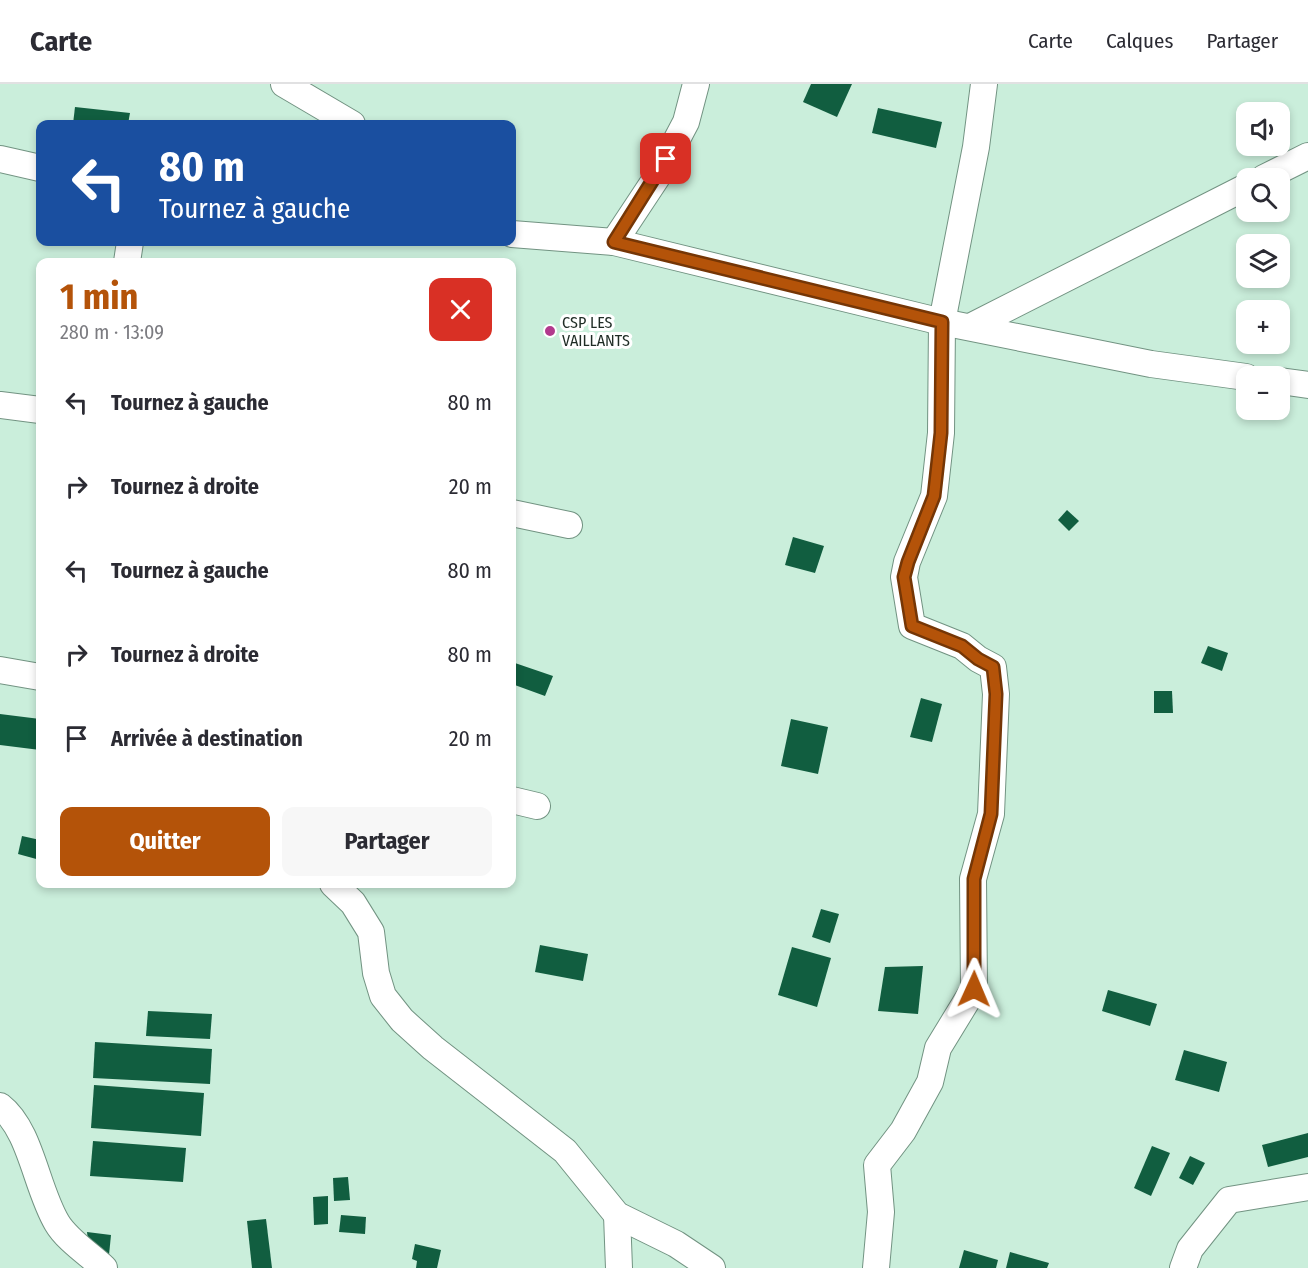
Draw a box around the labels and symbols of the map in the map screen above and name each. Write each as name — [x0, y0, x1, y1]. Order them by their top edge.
pin — [640, 133, 691, 184]
place label: CSP LES VAILLANTS — [562, 313, 630, 350]
marker: CSP LES VAILLANTS — [543, 324, 557, 338]
position arrow — [942, 957, 1006, 1021]

